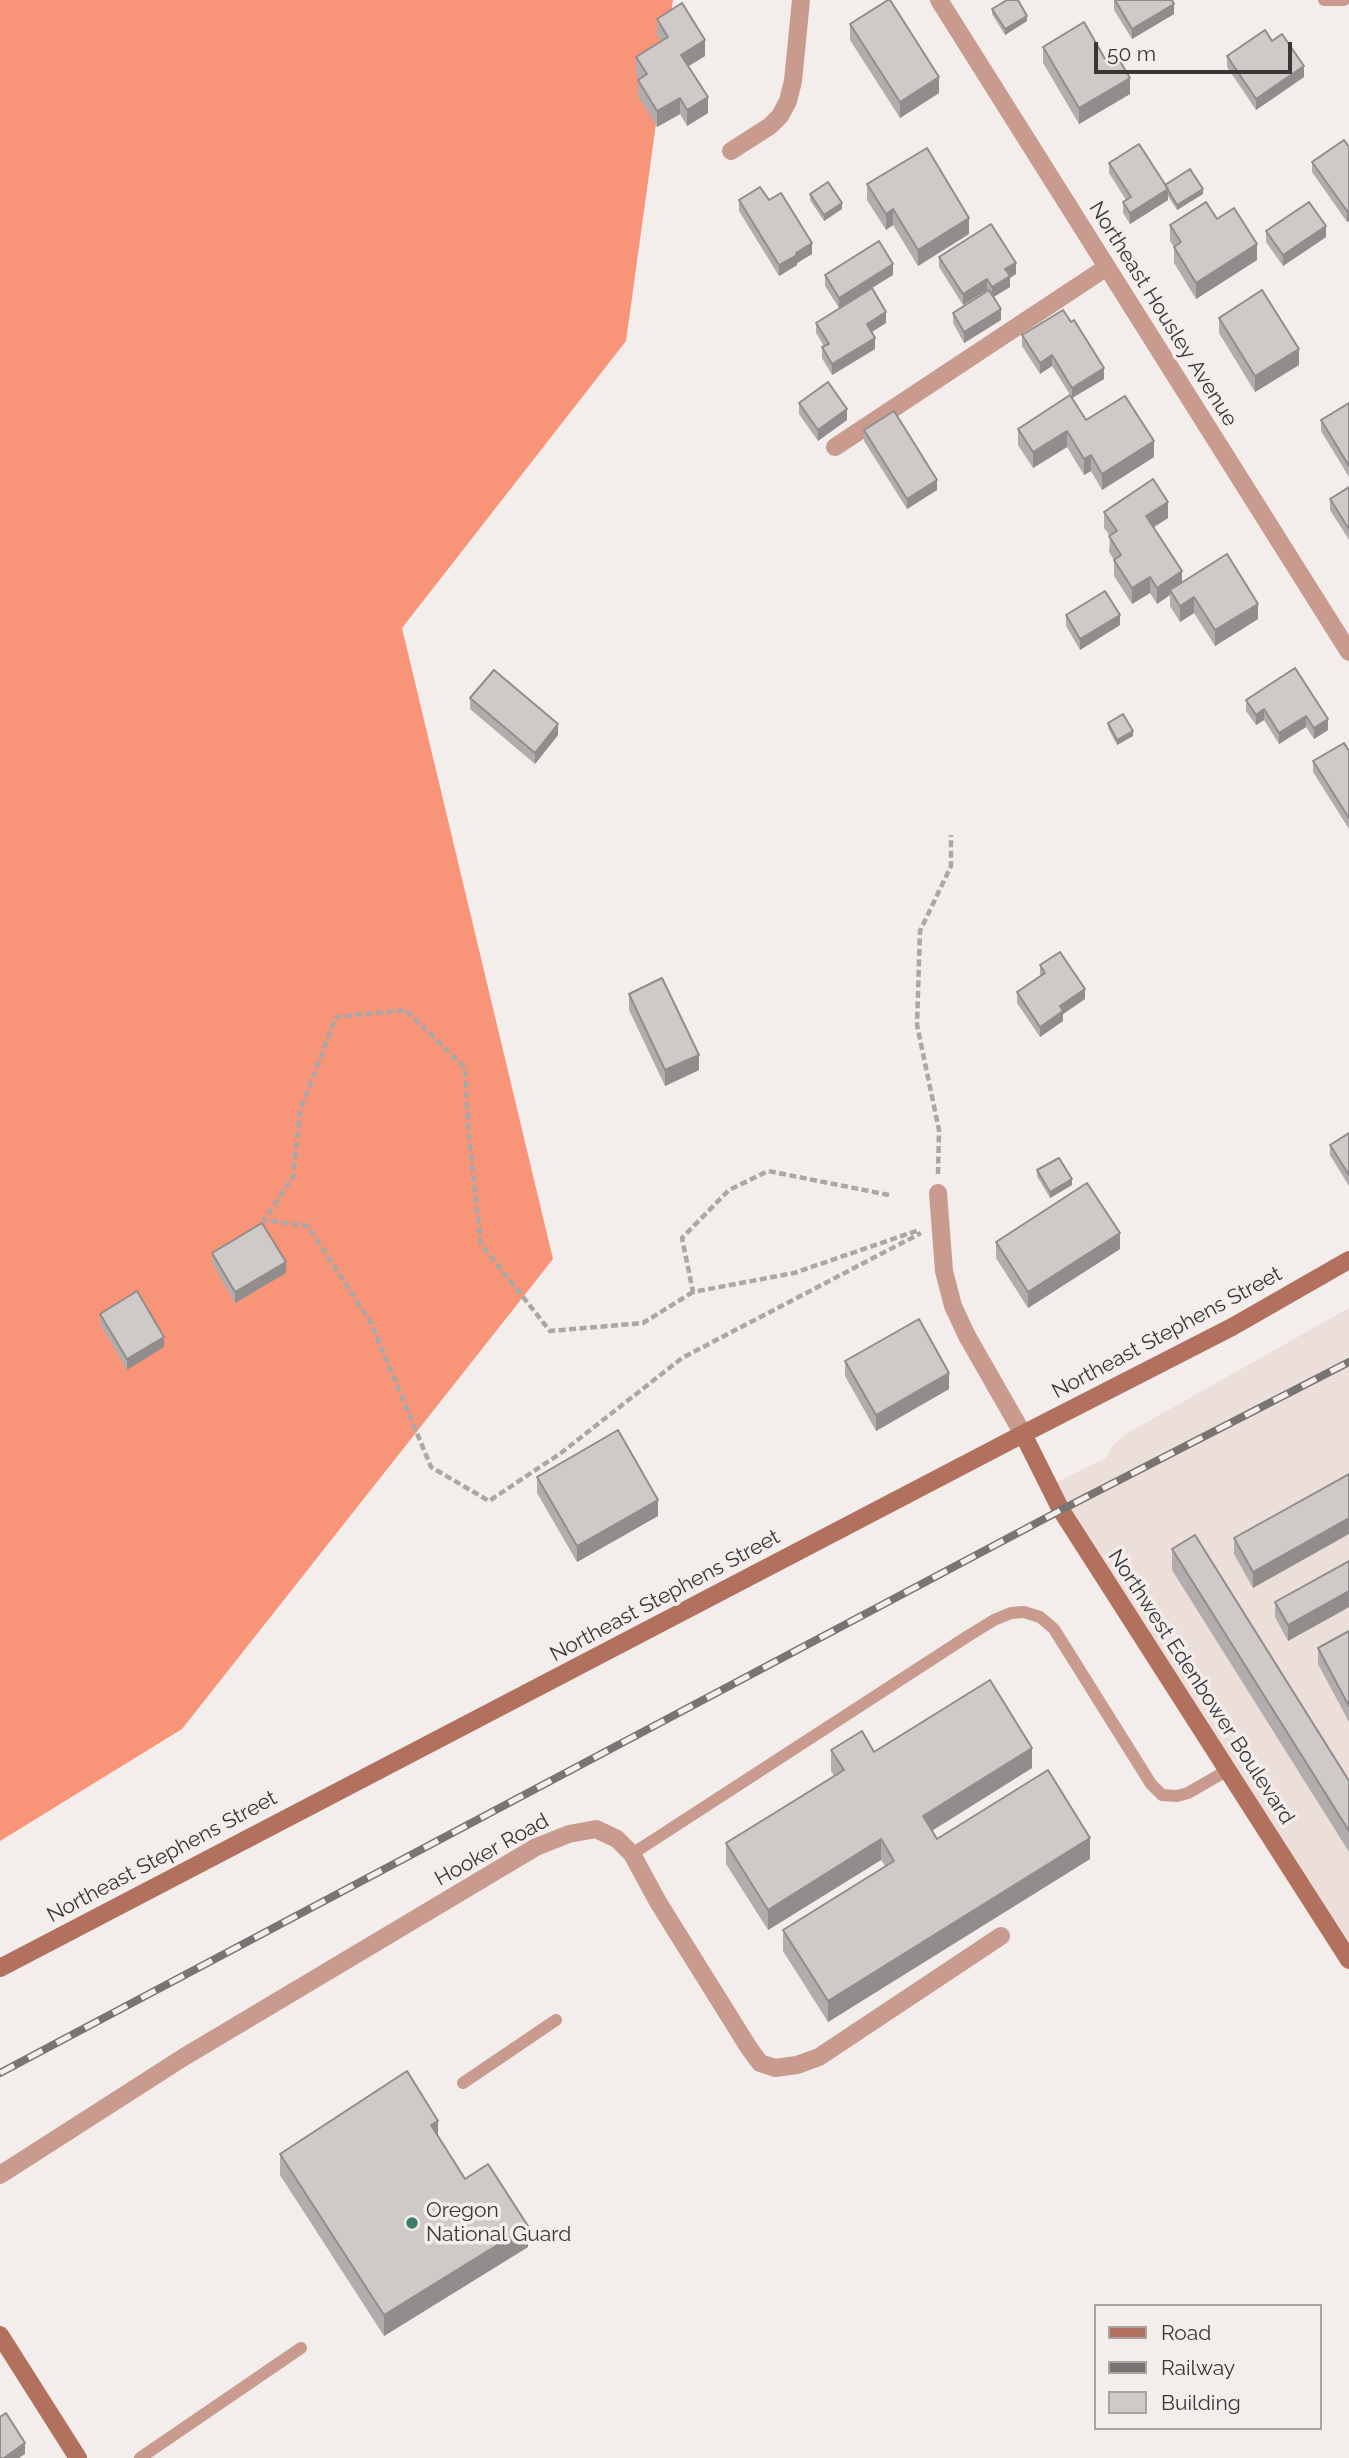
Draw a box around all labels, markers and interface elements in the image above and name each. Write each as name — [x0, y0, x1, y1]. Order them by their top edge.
scale bar — [1097, 28, 1295, 72]
text: 50 m — [1107, 41, 1156, 66]
street label: Northeast Housley Avenue — [1083, 197, 1243, 431]
street label: Northeast Stephens Street — [1048, 1262, 1286, 1404]
street label: Northeast Stephens Street — [546, 1525, 784, 1667]
street label: Northwest Edenbower Boulevard — [1103, 1545, 1299, 1829]
street label: Northeast Stephens Street — [43, 1786, 281, 1928]
street label: Hooker Road — [431, 1808, 553, 1892]
place label: Oregon National Guard — [426, 2198, 571, 2248]
marker: Oregon National Guard — [404, 2215, 420, 2231]
legend — [1094, 2304, 1321, 2430]
text: Road — [1161, 2320, 1211, 2345]
text: Railway — [1161, 2355, 1235, 2380]
text: Building — [1161, 2390, 1241, 2415]

